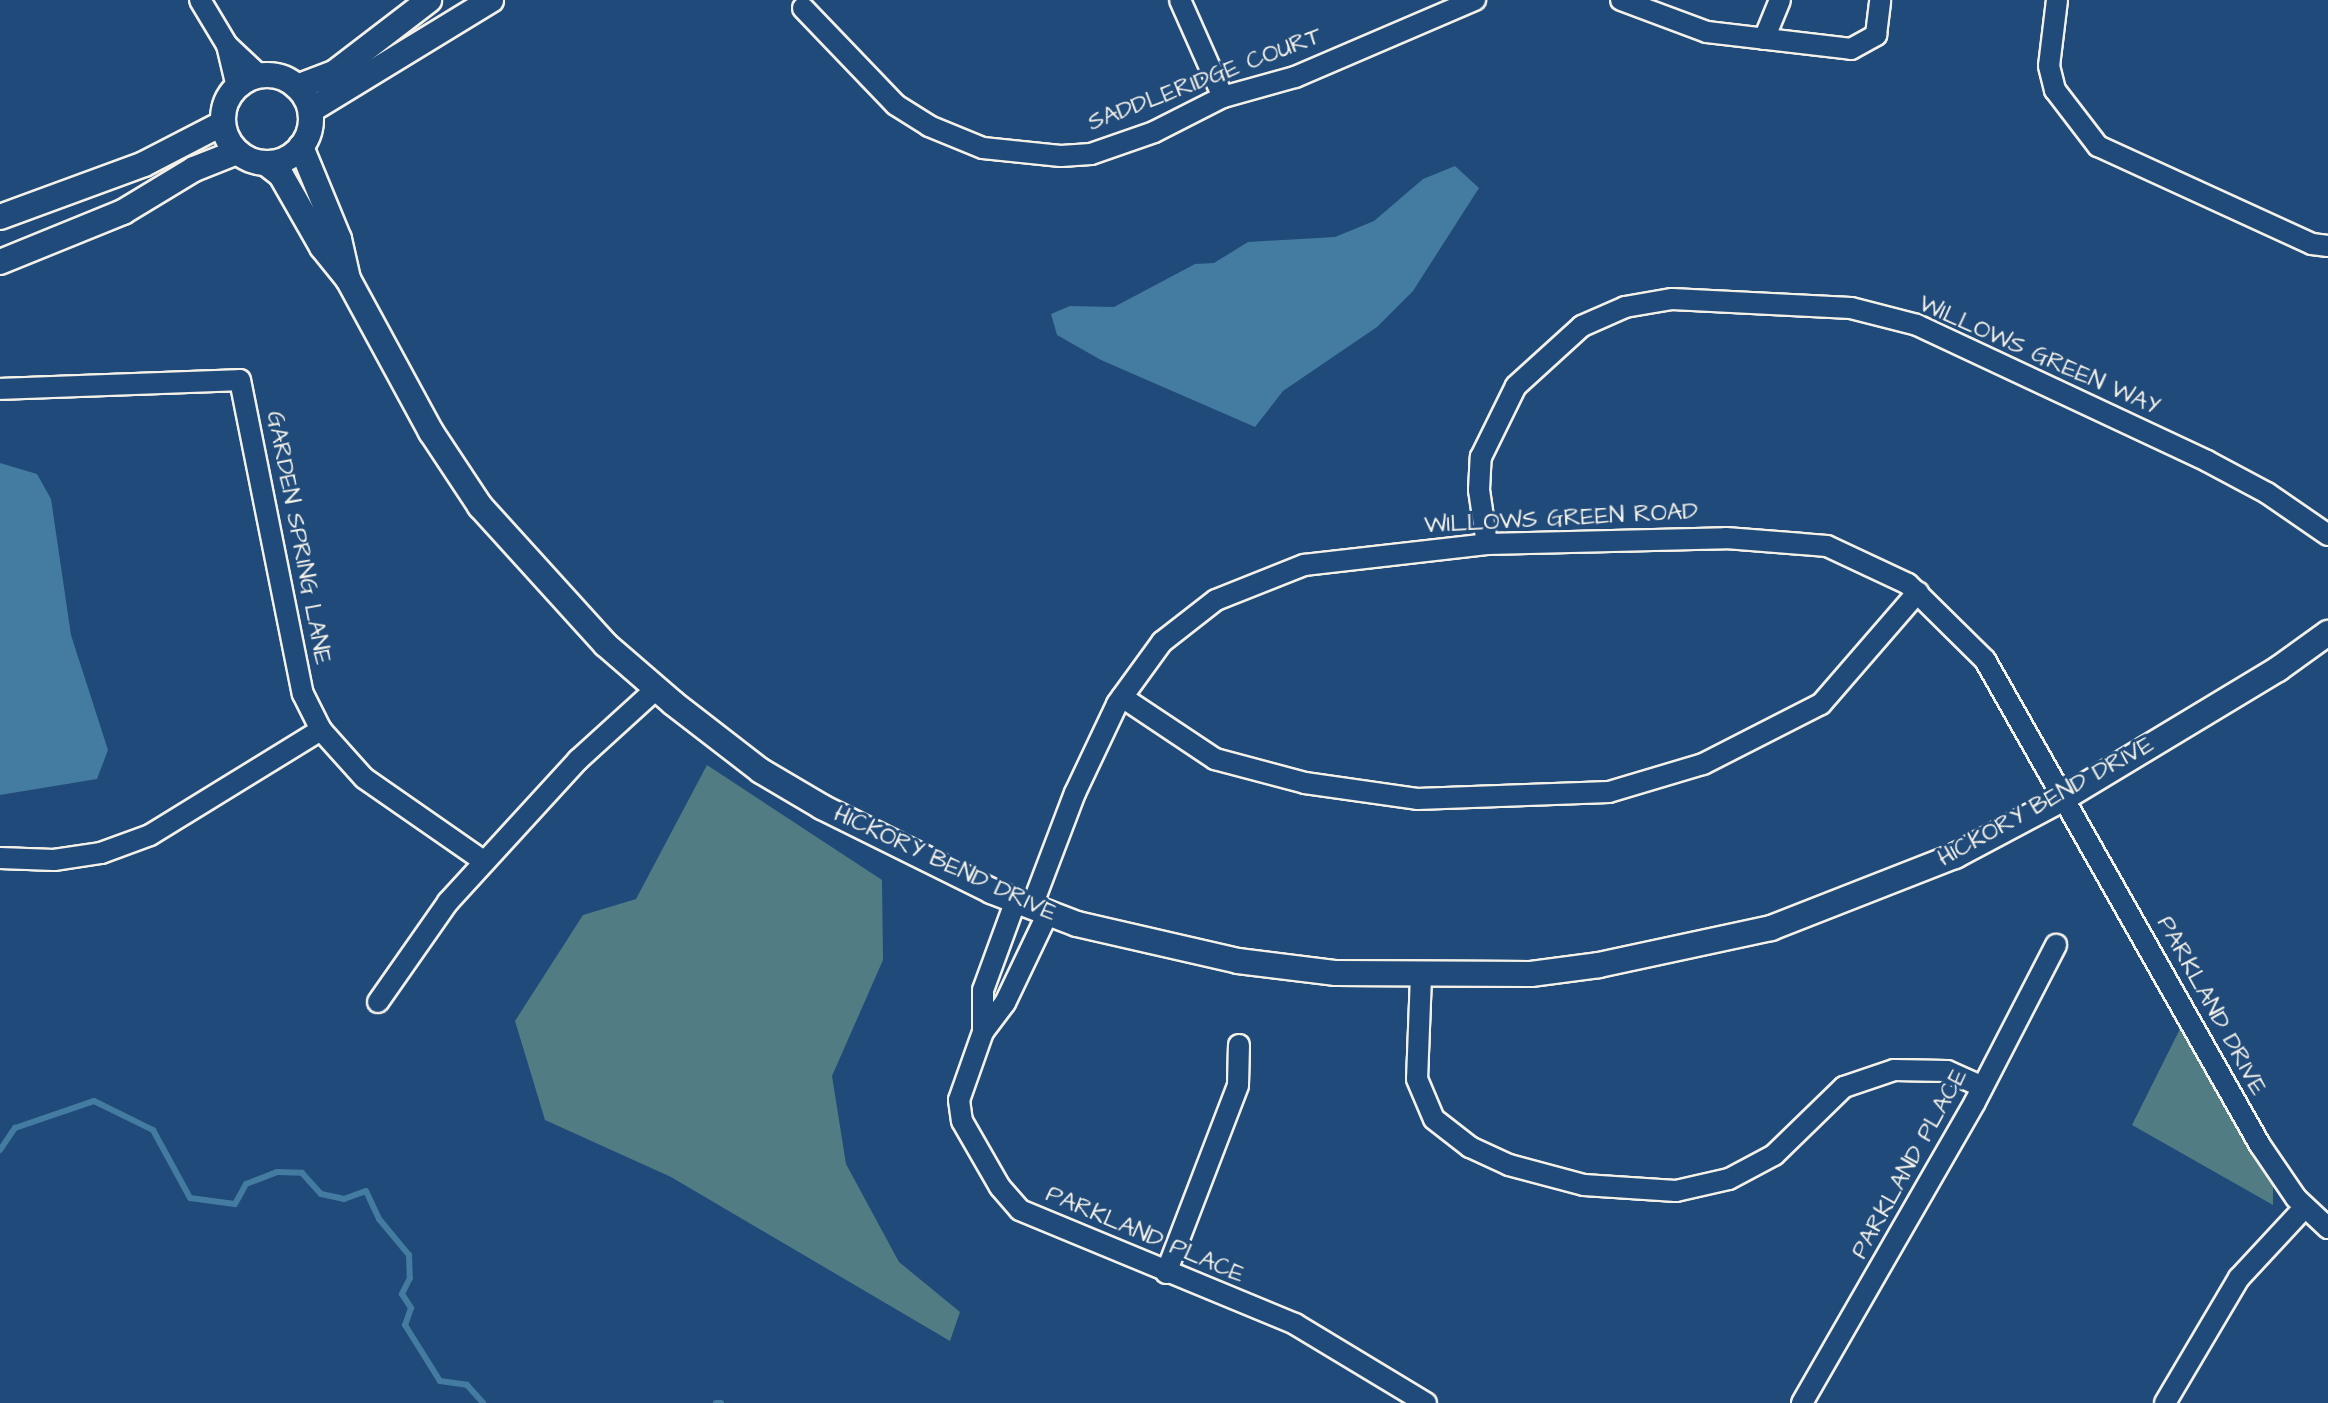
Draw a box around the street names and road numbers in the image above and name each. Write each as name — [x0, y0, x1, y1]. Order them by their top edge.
street label: SADDLERIDGE COURT — [1084, 22, 1326, 138]
street label: WILLOWS GREEN WAY — [1914, 290, 2164, 422]
street label: GARDEN SPRING LANE — [259, 409, 337, 667]
street label: WILLOWS GREEN ROAD — [1423, 497, 1699, 541]
street label: HICKORY BEND DRIVE — [1933, 731, 2159, 873]
street label: HICKORY BEND DRIVE — [829, 800, 1061, 928]
street label: PARKLAND DRIVE — [2150, 912, 2272, 1100]
street label: PARKLAND PLACE — [1846, 1064, 1974, 1264]
street label: PARKLAND PLACE — [1041, 1180, 1249, 1290]

